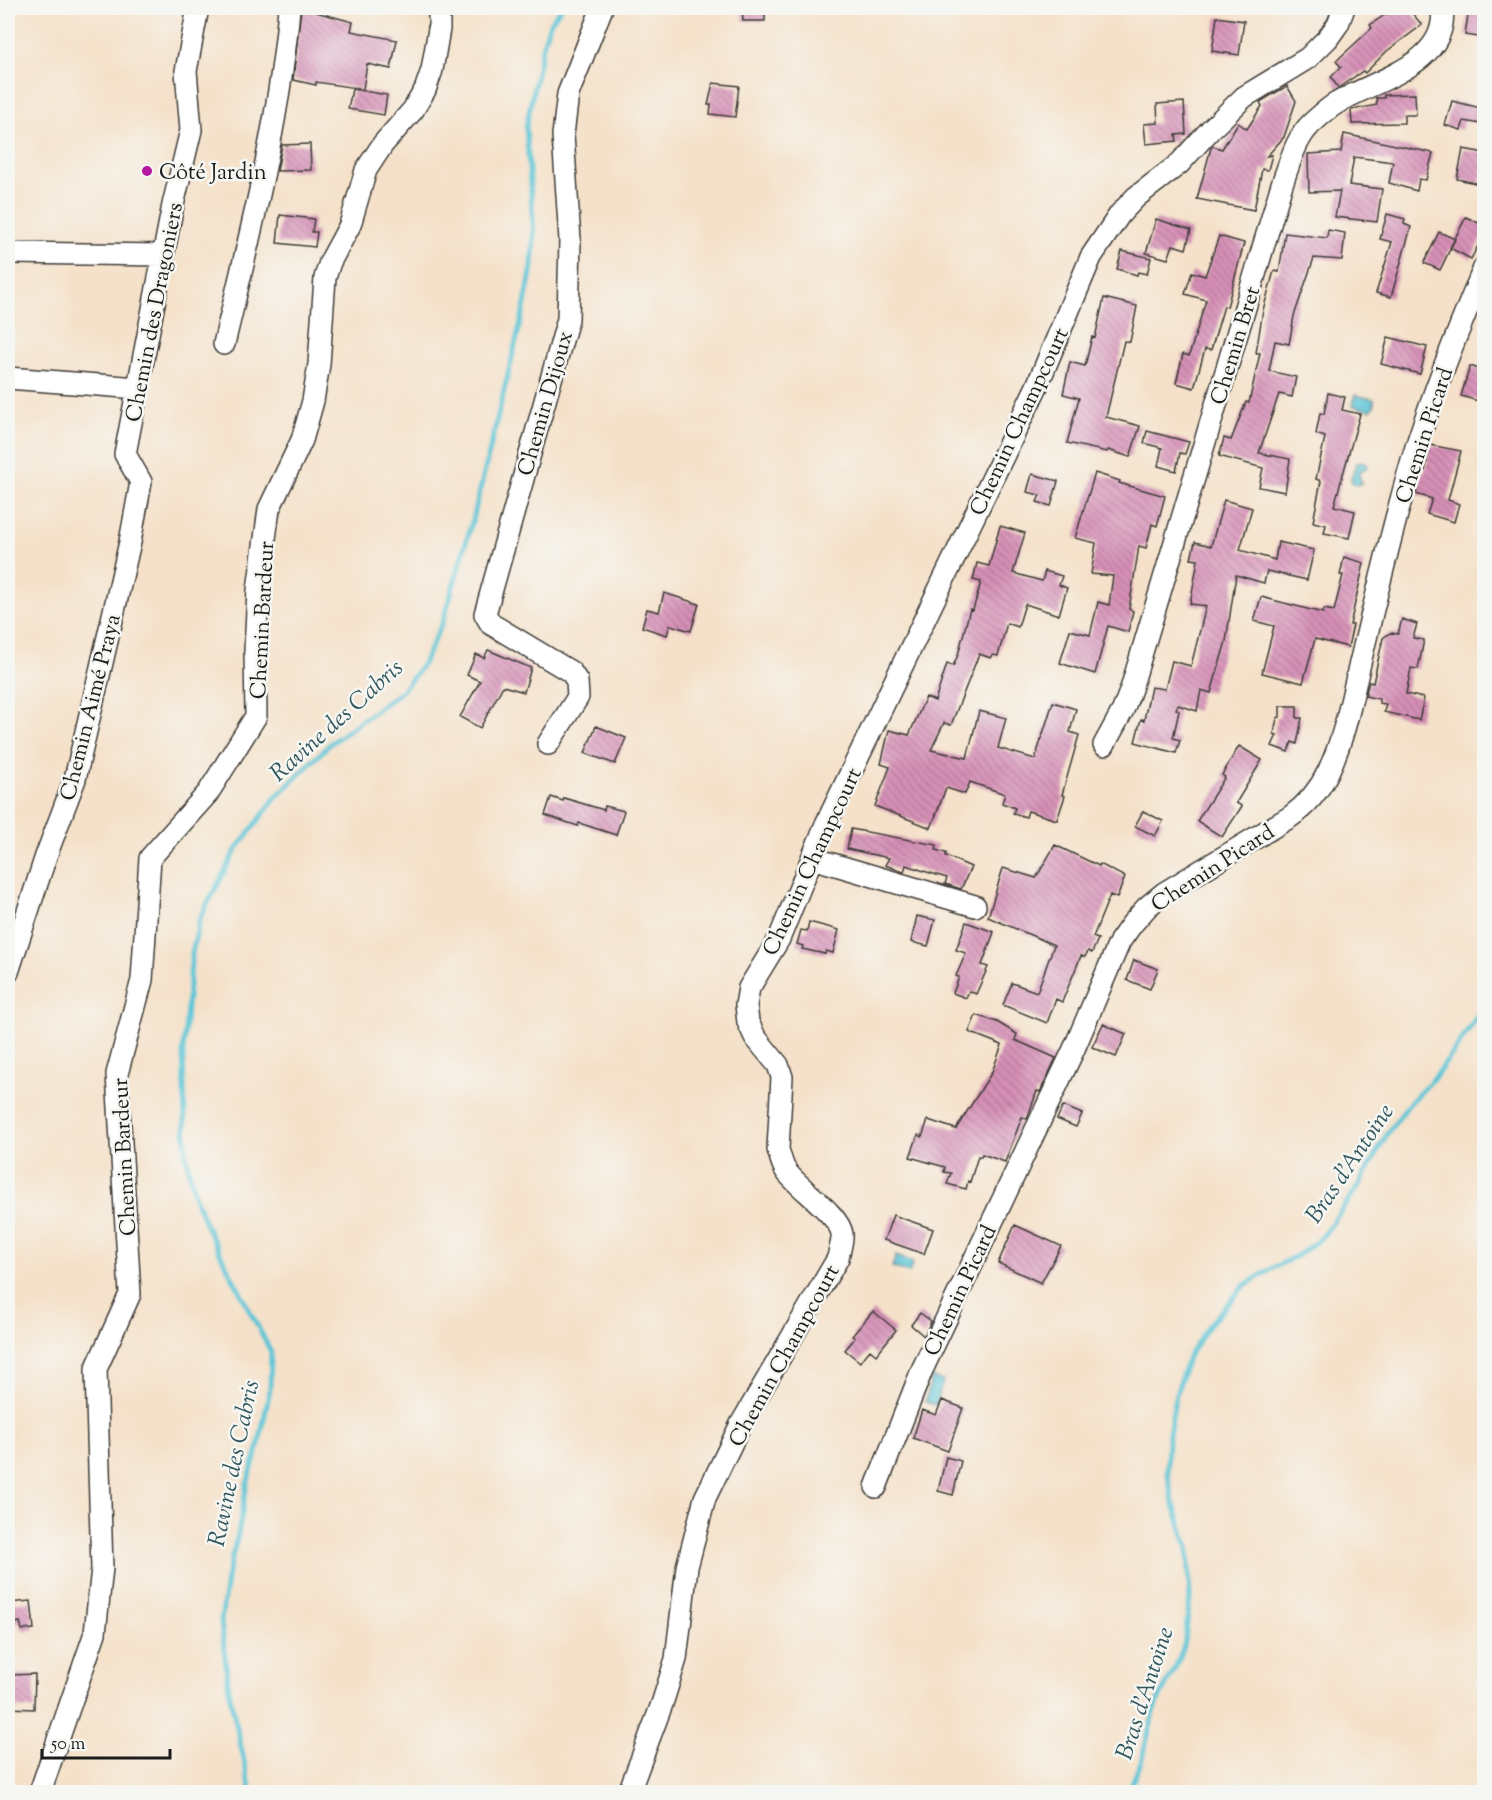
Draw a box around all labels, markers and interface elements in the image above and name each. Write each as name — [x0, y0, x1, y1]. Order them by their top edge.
place label: Côté Jardin — [159, 158, 267, 190]
marker: Côté Jardin — [140, 164, 154, 178]
street label: Chemin des Dragoniers — [119, 200, 193, 425]
street label: Chemin Bret — [1204, 282, 1270, 409]
street label: Chemin Champcourt — [963, 323, 1079, 522]
street label: Chemin Dijoux — [511, 328, 583, 480]
street label: Chemin Picard — [1389, 364, 1463, 508]
street label: Chemin Bardeur — [244, 540, 284, 700]
street label: Chemin Aimé Praya — [53, 611, 131, 804]
water label: Ravine des Cabris — [263, 652, 412, 791]
street label: Chemin Champcourt — [756, 763, 872, 962]
street label: Chemin Picard — [1146, 818, 1282, 921]
street label: Chemin Bardeur — [106, 1077, 146, 1237]
water label: Bras d'Antoine — [1298, 1098, 1403, 1231]
street label: Chemin Picard — [917, 1220, 1006, 1362]
street label: Chemin Champcourt — [722, 1259, 849, 1454]
water label: Ravine des Cabris — [201, 1377, 269, 1550]
water label: Bras d'Antoine — [1108, 1623, 1183, 1764]
scale bar — [42, 1722, 170, 1760]
text: 50 m — [50, 1732, 86, 1758]

